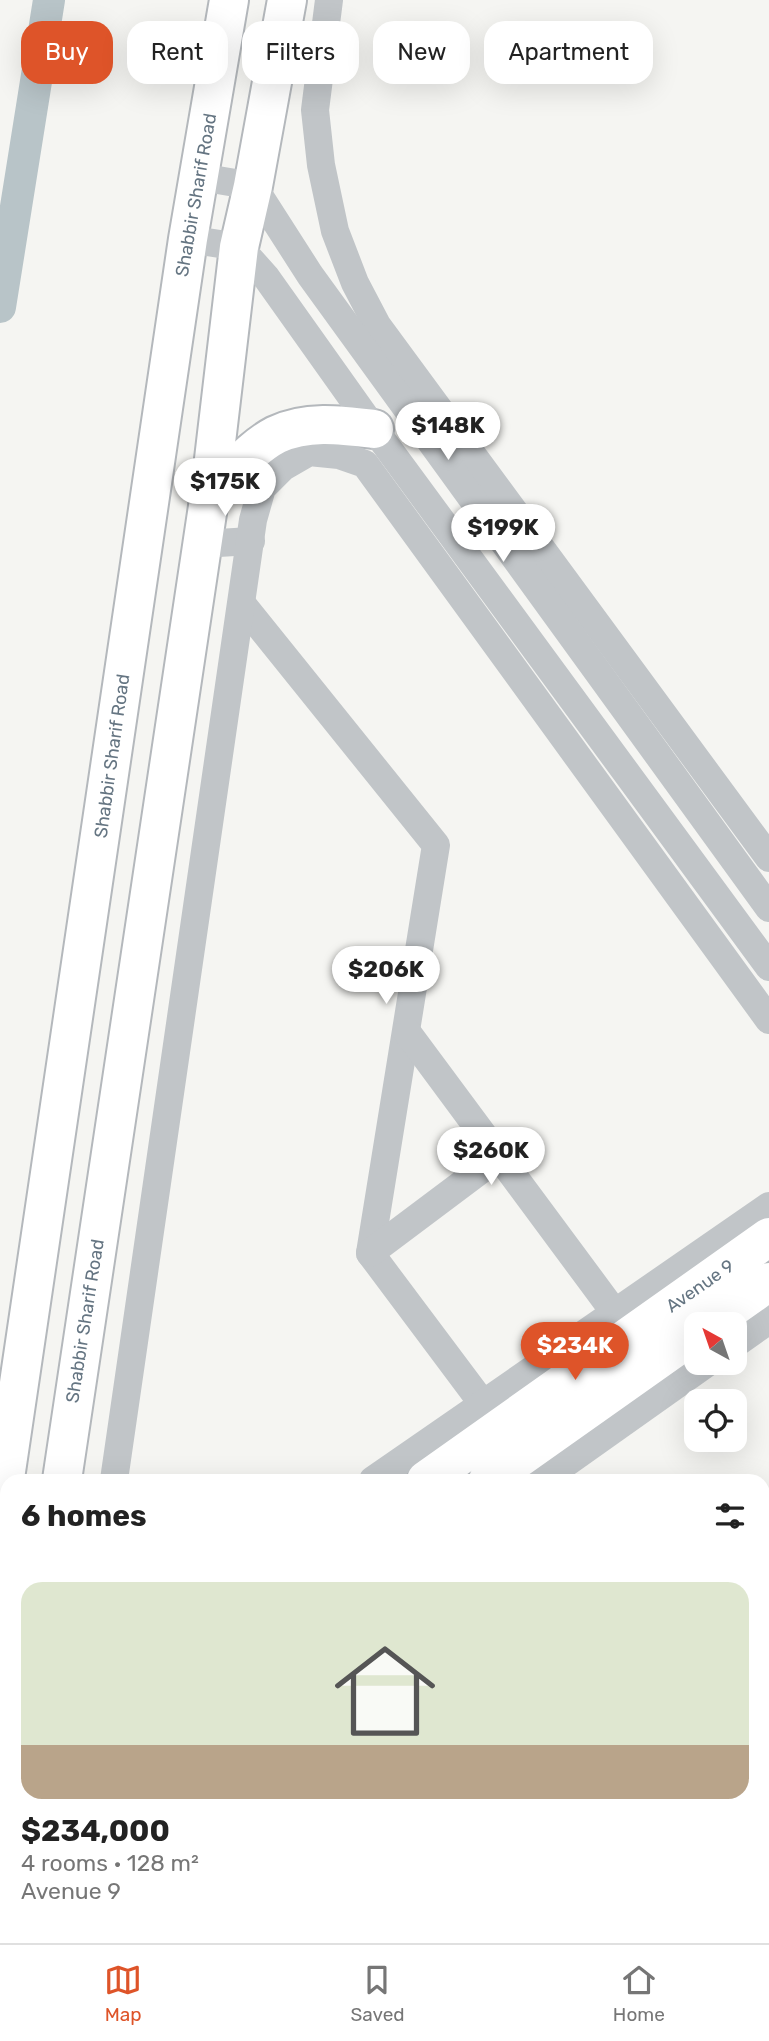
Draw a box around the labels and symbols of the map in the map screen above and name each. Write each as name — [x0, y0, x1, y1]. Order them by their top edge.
street label: Shabbir Sharif Road — [171, 112, 221, 278]
pin: $148K — [399, 402, 497, 462]
pin: $175K — [176, 458, 274, 518]
pin: $199K — [454, 504, 552, 564]
street label: Shabbir Sharif Road — [90, 672, 134, 840]
pin: $206K — [337, 946, 435, 1006]
pin: $260K — [442, 1128, 540, 1187]
street label: Shabbir Sharif Road — [61, 1237, 109, 1405]
street label: Avenue 9 — [662, 1255, 738, 1317]
north arrow — [684, 1312, 747, 1376]
pin: $234K — [526, 1322, 624, 1382]

